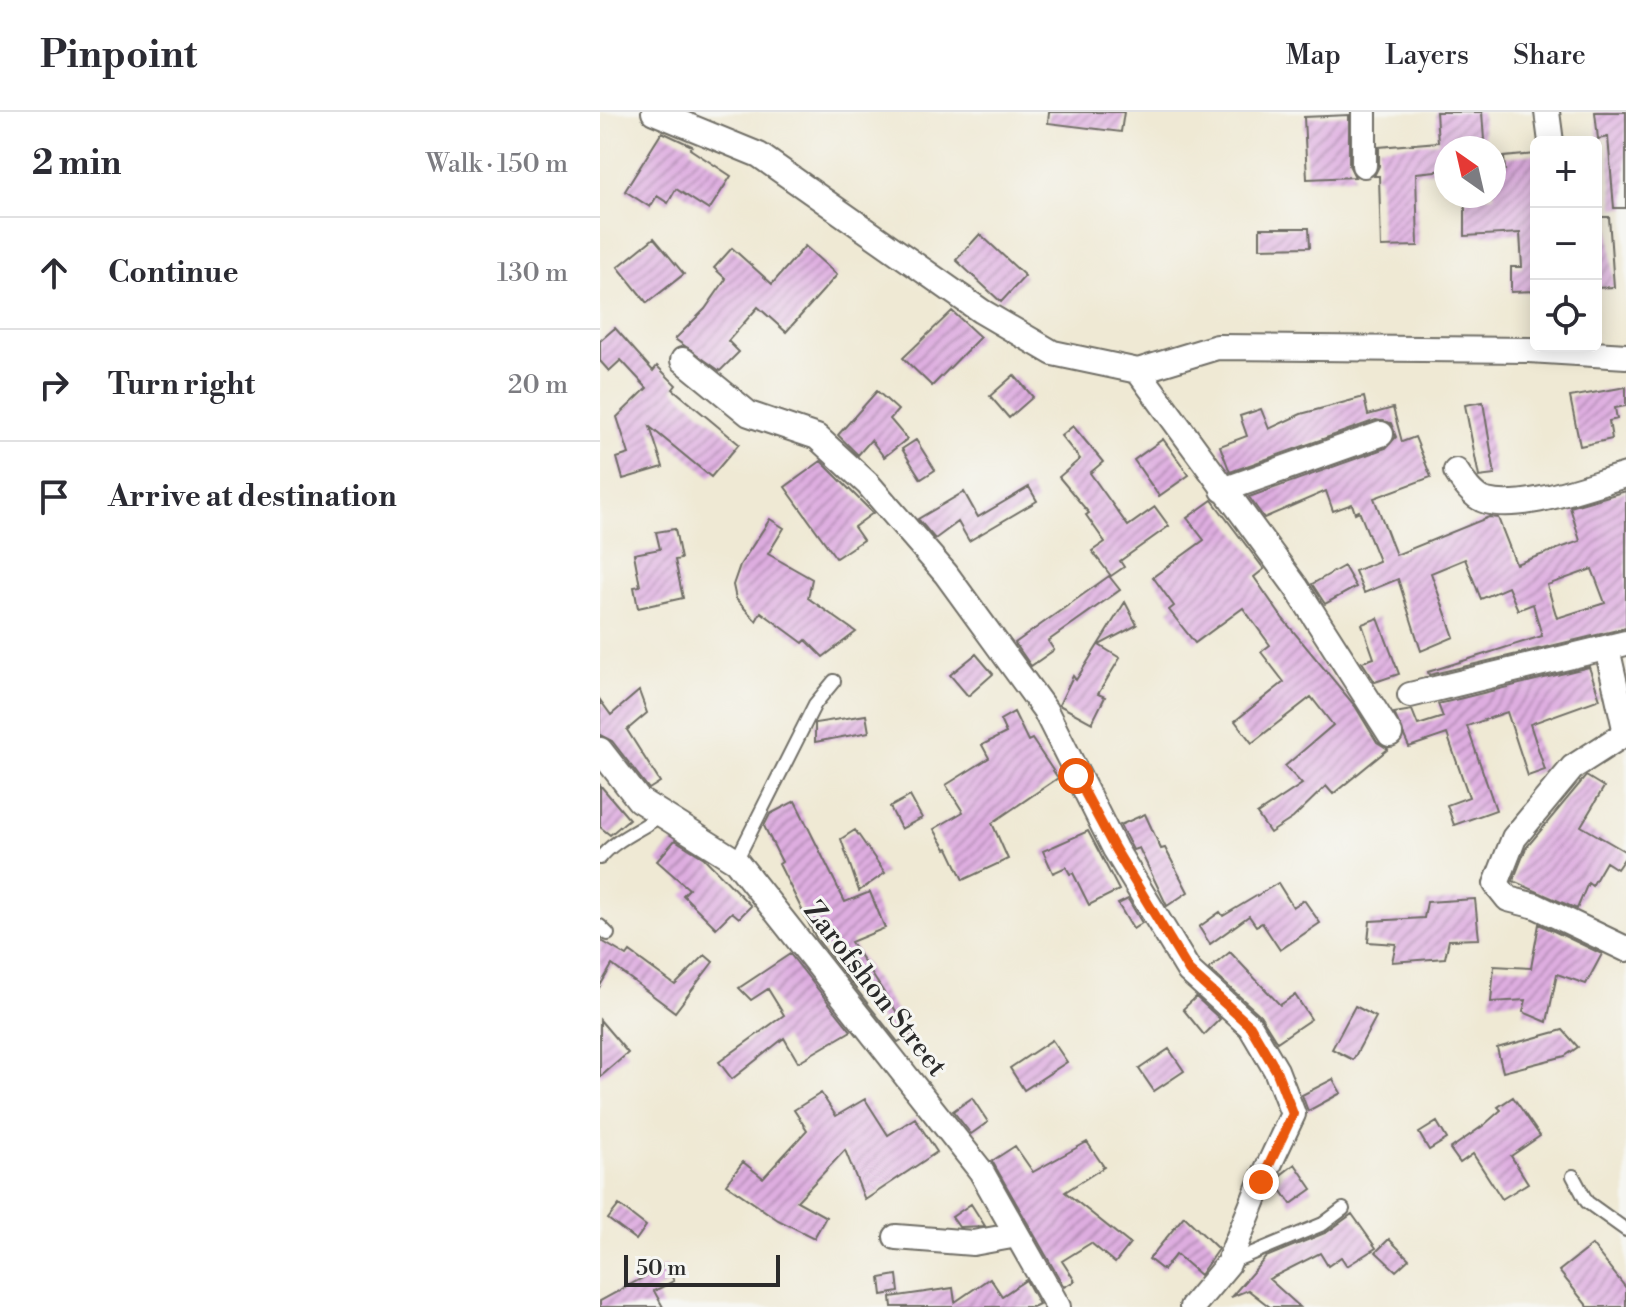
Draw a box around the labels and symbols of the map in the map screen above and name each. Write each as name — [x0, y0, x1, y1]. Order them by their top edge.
north arrow — [1434, 136, 1506, 208]
route start — [1058, 758, 1094, 794]
street label: Zarofshon Street — [796, 894, 954, 1084]
route end — [1243, 1164, 1279, 1200]
scale bar — [624, 1251, 780, 1287]

